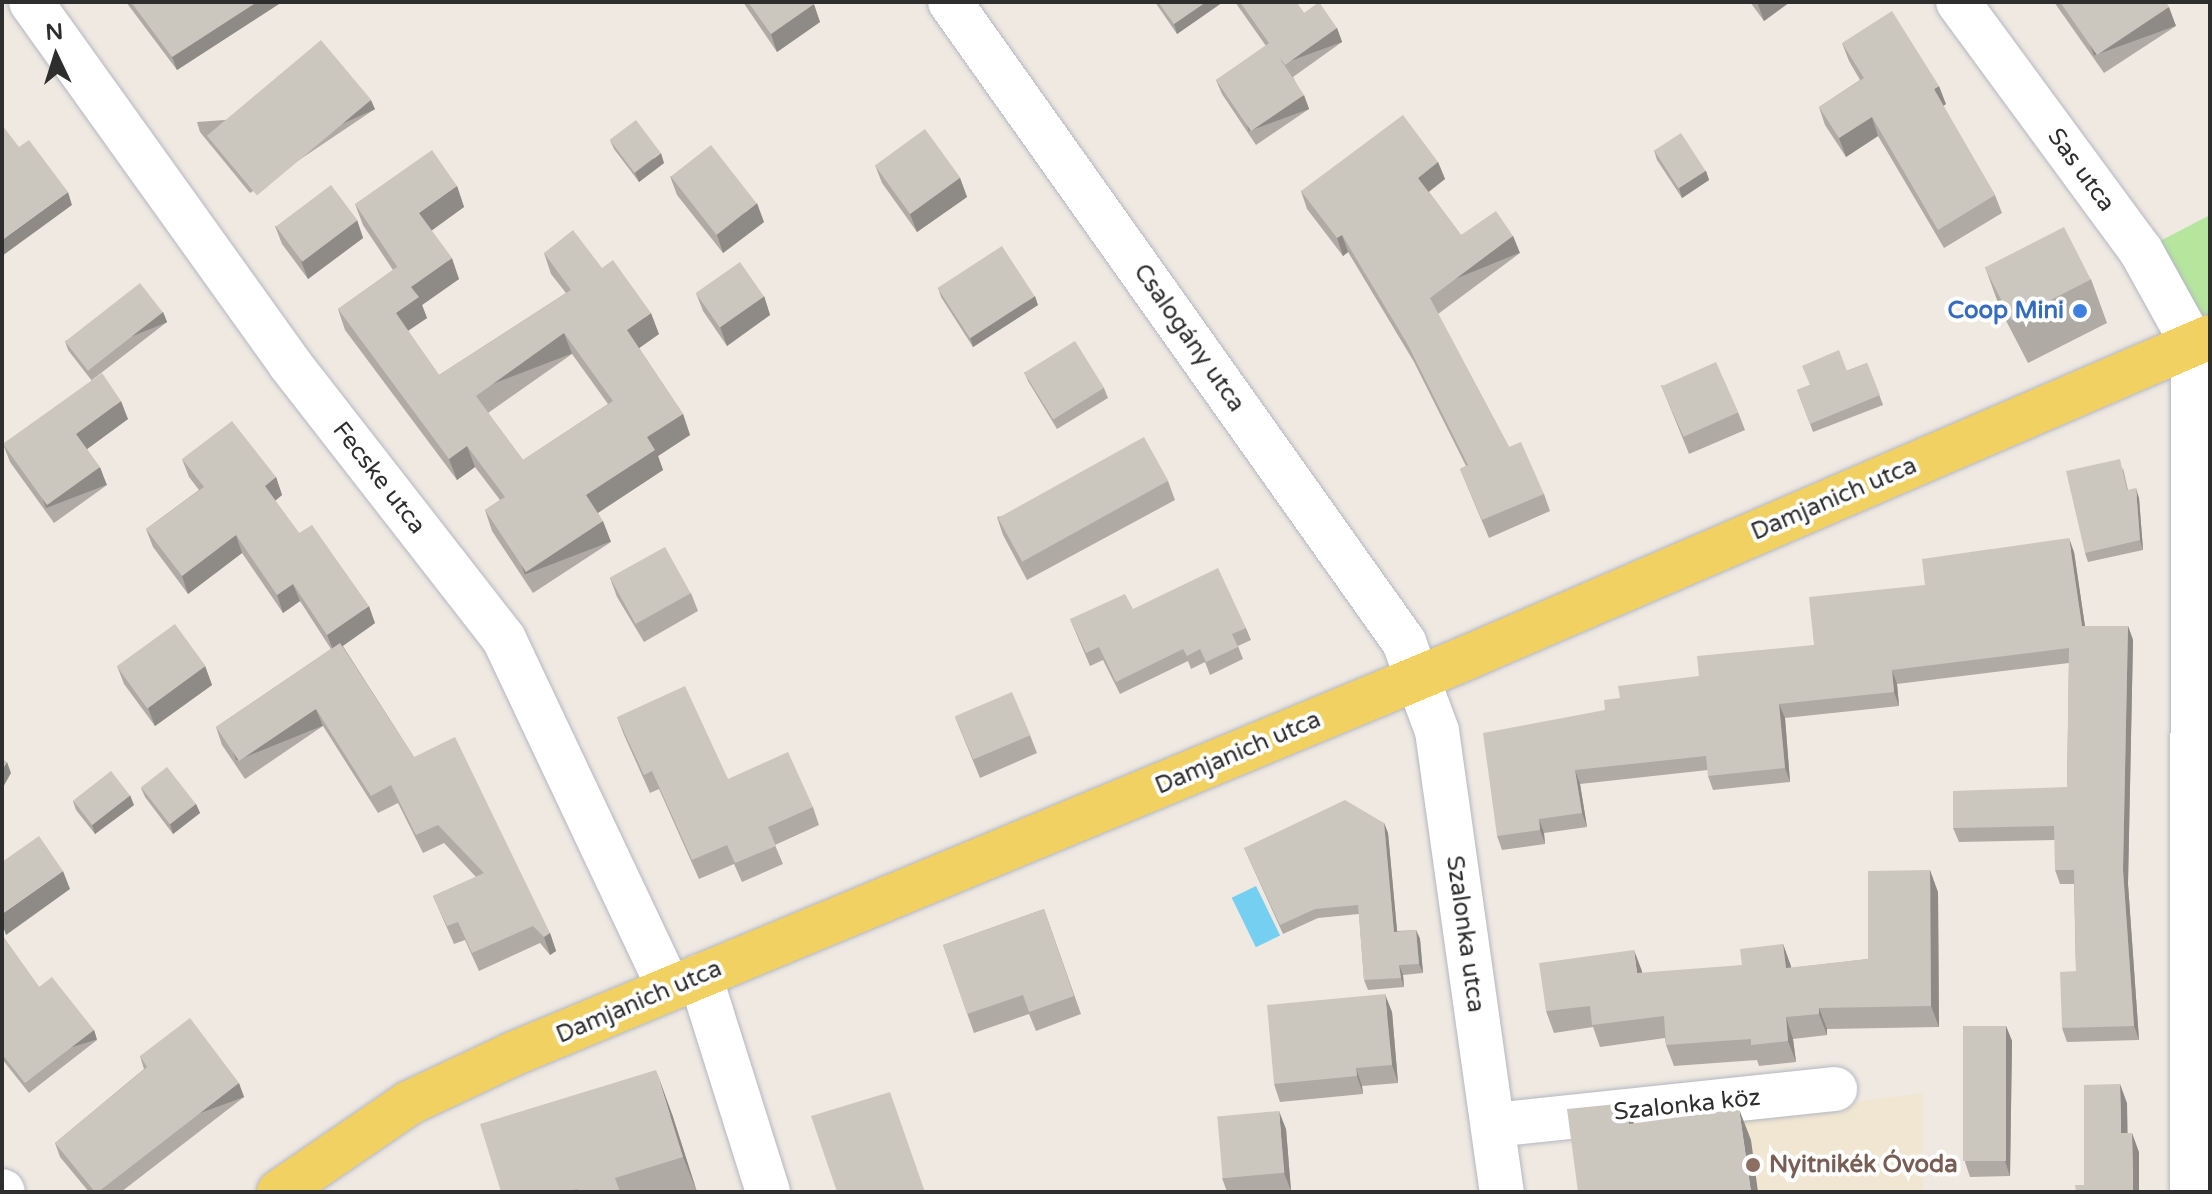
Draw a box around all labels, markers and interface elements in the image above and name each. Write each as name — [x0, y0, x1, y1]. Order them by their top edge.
north arrow — [16, 16, 96, 96]
text: N — [45, 18, 64, 46]
street label: Sas utca — [2041, 123, 2121, 217]
street label: Csalogány utca — [1127, 258, 1251, 418]
place label: Coop Mini — [1948, 297, 2064, 325]
marker: Coop Mini — [2071, 302, 2089, 320]
street label: Fecske utca — [326, 416, 432, 540]
street label: Damjanich utca — [1747, 451, 1921, 547]
street label: Damjanich utca — [1151, 705, 1325, 801]
street label: Szalonka utca — [1440, 854, 1490, 1014]
street label: Damjanich utca — [552, 954, 726, 1050]
street label: Szalonka köz — [1612, 1083, 1762, 1127]
place label: Nyitnikék Óvoda — [1769, 1151, 1958, 1179]
marker: Nyitnikék Óvoda — [1744, 1156, 1762, 1174]

